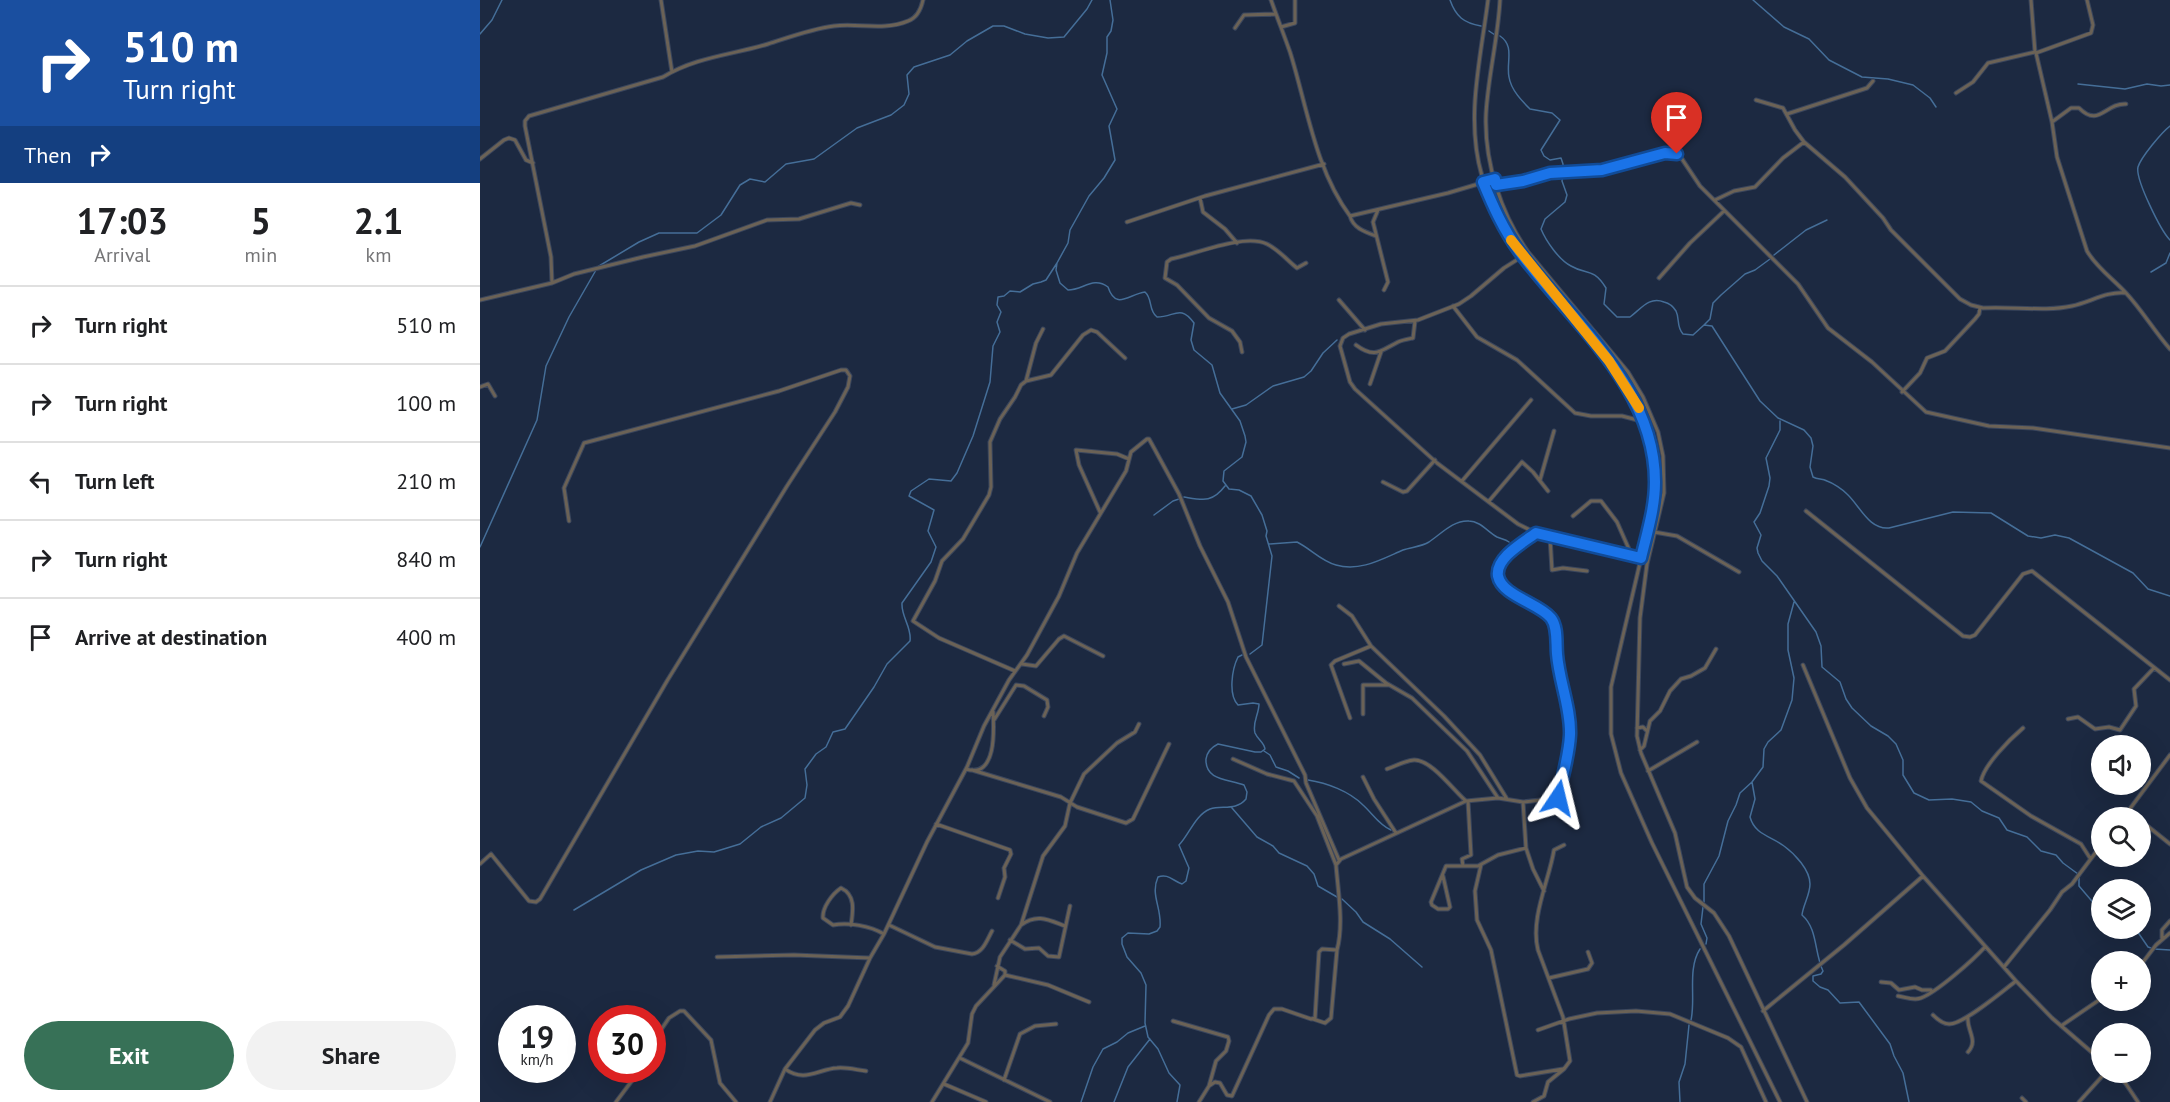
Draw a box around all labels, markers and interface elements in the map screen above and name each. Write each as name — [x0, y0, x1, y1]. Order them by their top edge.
text: 510 m — [123, 19, 239, 74]
icon: right — [24, 24, 102, 102]
text: Turn right — [123, 72, 236, 106]
pin — [1651, 92, 1702, 154]
icon: arrive — [1660, 101, 1693, 134]
icon: right — [83, 138, 116, 171]
text: Then — [24, 141, 71, 169]
text: 17:03 — [77, 197, 168, 244]
text: 5 — [251, 197, 271, 244]
text: 2.1 — [354, 197, 403, 244]
text: Arrival — [94, 242, 150, 268]
text: min — [245, 242, 277, 268]
text: km — [366, 242, 391, 268]
icon: right — [24, 309, 57, 342]
text: Turn right — [75, 311, 167, 339]
text: 510 m — [396, 311, 456, 339]
icon: right — [24, 387, 57, 420]
text: Turn right — [75, 389, 167, 417]
text: 100 m — [396, 389, 456, 417]
icon: left — [24, 465, 57, 498]
text: Turn left — [75, 467, 155, 495]
text: 210 m — [396, 467, 456, 495]
icon: right — [24, 543, 57, 576]
text: Turn right — [75, 545, 167, 573]
text: 840 m — [396, 545, 456, 573]
icon: arrive — [24, 621, 57, 654]
text: Arrive at destination — [75, 623, 267, 651]
text: 400 m — [396, 623, 456, 651]
map controls — [2091, 735, 2151, 1083]
button: sound — [2091, 735, 2151, 795]
position arrow — [1526, 766, 1590, 830]
button: search — [2091, 807, 2151, 867]
button: layers — [2091, 879, 2151, 939]
button: + — [2091, 951, 2151, 1011]
speed limit sign: 30 — [588, 1005, 666, 1083]
text: 19 — [520, 1017, 554, 1056]
button: Exit — [24, 1021, 234, 1090]
button: Share — [246, 1021, 456, 1090]
button: − — [2091, 1023, 2151, 1083]
text: km/h — [521, 1050, 553, 1069]

